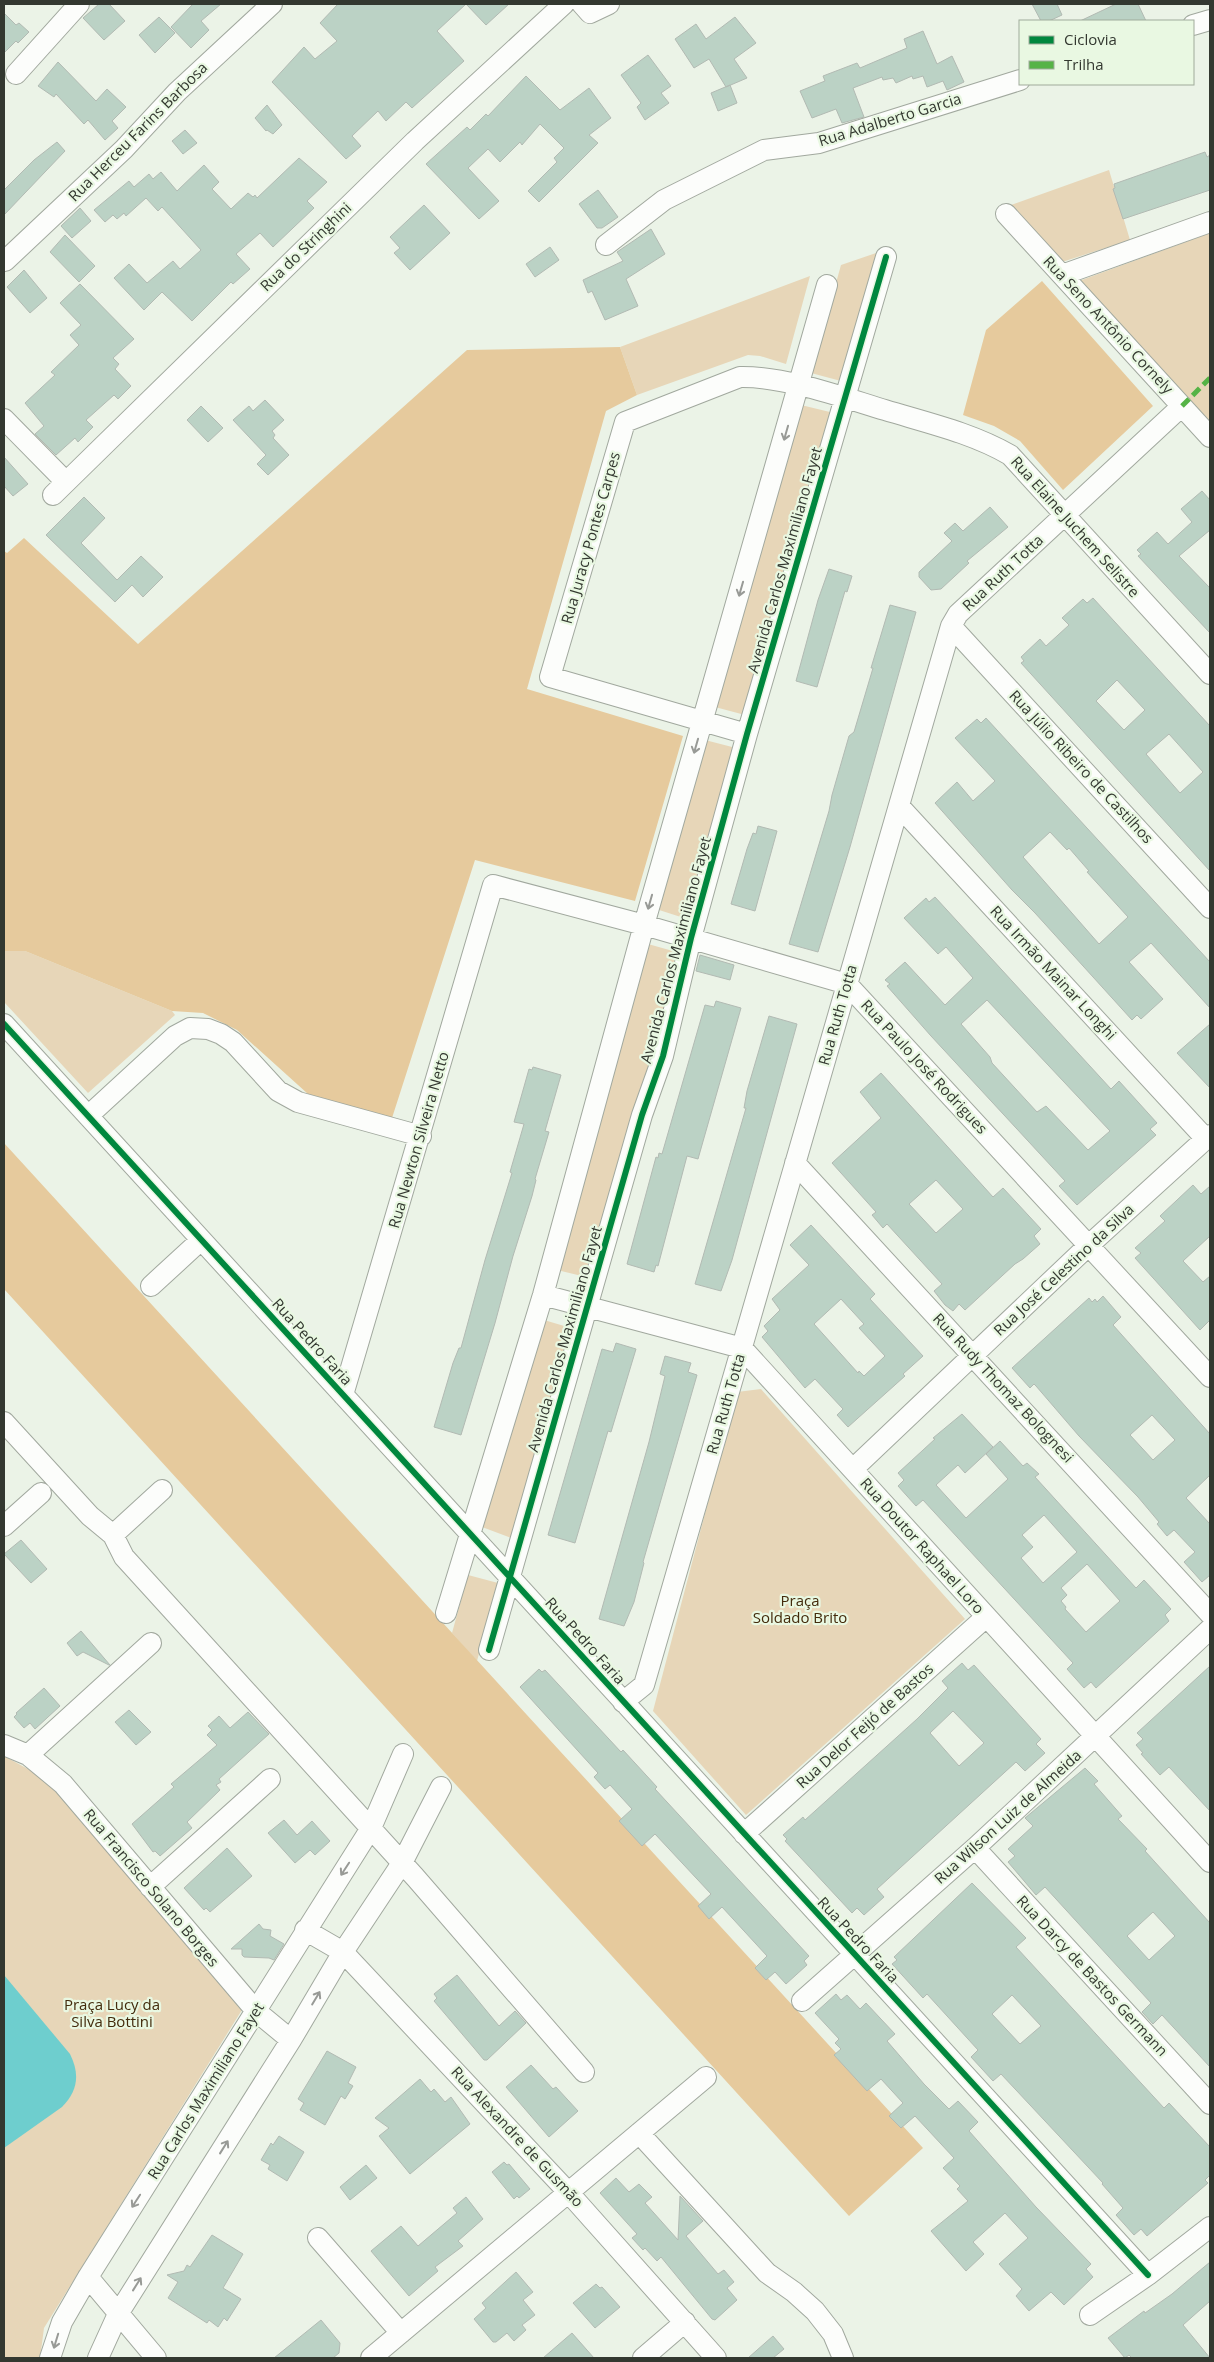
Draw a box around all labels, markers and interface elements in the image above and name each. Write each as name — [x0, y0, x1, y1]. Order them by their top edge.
legend — [1019, 20, 1194, 85]
text: Ciclovia — [1064, 29, 1117, 49]
text: Trilha — [1064, 54, 1104, 74]
street label: Rua Herceu Farins Barbosa — [63, 57, 211, 205]
street label: Rua Adalberto Garcia — [816, 88, 963, 150]
street label: Rua do Stringhini — [255, 198, 355, 295]
street label: Rua Seno Antônio Cornely — [1039, 251, 1178, 398]
one-way arrow — [780, 425, 790, 441]
street label: Avenida Carlos Maximiliano Fayet — [742, 444, 826, 675]
street label: Rua Juracy Pontes Carpes — [556, 450, 624, 626]
street label: Rua Elaine Juchem Selistre — [1007, 451, 1145, 601]
street label: Rua Ruth Totta — [958, 530, 1047, 615]
one-way arrow — [735, 581, 745, 597]
street label: Rua Júlio Ribeiro de Castilhos — [1005, 685, 1158, 847]
one-way arrow — [690, 737, 700, 753]
street label: Avenida Carlos Maximiliano Fayet — [635, 834, 715, 1065]
one-way arrow — [645, 893, 655, 909]
street label: Rua Irmão Mainar Longhi — [986, 901, 1121, 1044]
street label: Rua Ruth Totta — [813, 962, 861, 1067]
street label: Rua Paulo José Rodrigues — [857, 995, 992, 1138]
street label: Rua Newton Silveira Netto — [383, 1049, 453, 1230]
street label: Rua José Celestino da Silva — [989, 1199, 1138, 1340]
street label: Avenida Carlos Maximiliano Fayet — [522, 1223, 606, 1454]
street label: Rua Pedro Faria — [268, 1294, 357, 1389]
street label: Rua Rudy Thomaz Bolognesi — [929, 1308, 1078, 1466]
street label: Rua Ruth Totta — [701, 1351, 749, 1456]
street label: Rua Doutor Raphael Loro — [856, 1473, 989, 1618]
park label: Praça Soldado Brito — [753, 1590, 847, 1627]
street label: Rua Pedro Faria — [541, 1593, 630, 1688]
street label: Rua Delor Feijó de Bastos — [792, 1658, 937, 1792]
street label: Rua Wilson Luiz de Almeida — [929, 1745, 1085, 1888]
street label: Rua Francisco Solano Borges — [80, 1804, 224, 1971]
one-way arrow — [340, 1862, 350, 1876]
street label: Rua Darcy de Bastos Germann — [1013, 1891, 1173, 2060]
street label: Rua Pedro Faria — [814, 1892, 904, 1987]
one-way arrow — [311, 1990, 321, 2005]
park label: Praça Lucy da Silva Bottini — [64, 1994, 160, 2031]
street label: Rua Carlos Maximiliano Fayet — [142, 1998, 268, 2183]
street label: Rua Alexandre de Gusmão — [447, 2062, 588, 2211]
one-way arrow — [219, 2140, 229, 2154]
one-way arrow — [131, 2194, 141, 2208]
one-way arrow — [132, 2278, 142, 2292]
one-way arrow — [50, 2333, 60, 2349]

